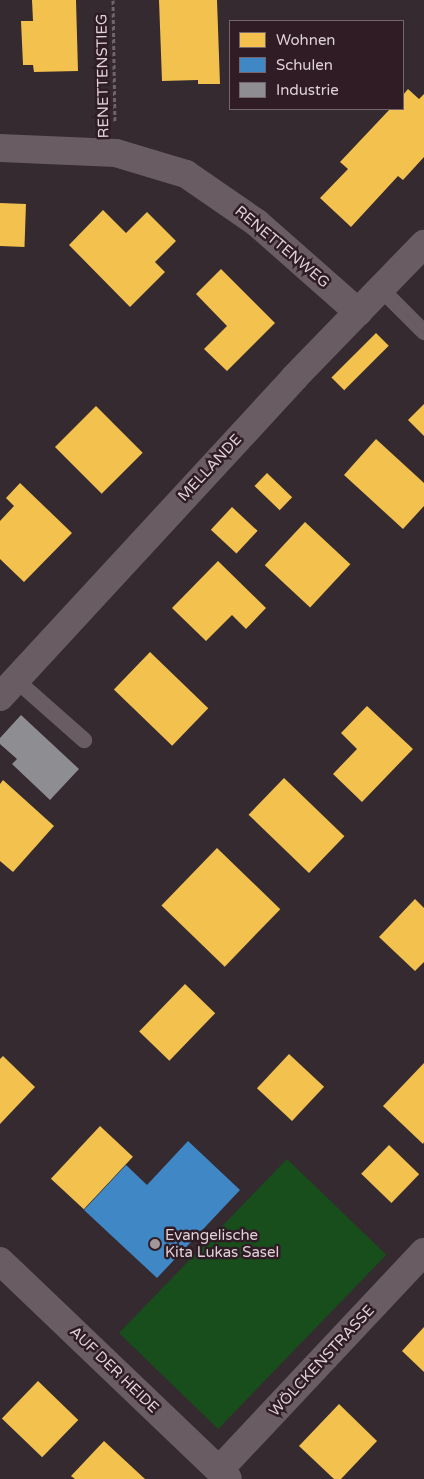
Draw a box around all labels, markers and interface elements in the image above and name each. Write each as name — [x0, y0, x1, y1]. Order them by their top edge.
street label: RENETTENSTIEG — [93, 14, 113, 138]
legend — [229, 20, 404, 110]
text: Wohnen — [276, 31, 336, 49]
text: Schulen — [276, 56, 333, 74]
text: Industrie — [276, 81, 339, 99]
street label: RENETTENWEG — [231, 202, 333, 292]
street label: MELLANDE — [174, 431, 246, 505]
place label: Evangelische Kita Lukas Sasel — [165, 1226, 279, 1261]
marker: Evangelische Kita Lukas Sasel — [149, 1238, 161, 1250]
street label: WÖLCKENSTRASSE — [266, 1302, 378, 1420]
street label: AUF DER HEIDE — [66, 1323, 162, 1417]

